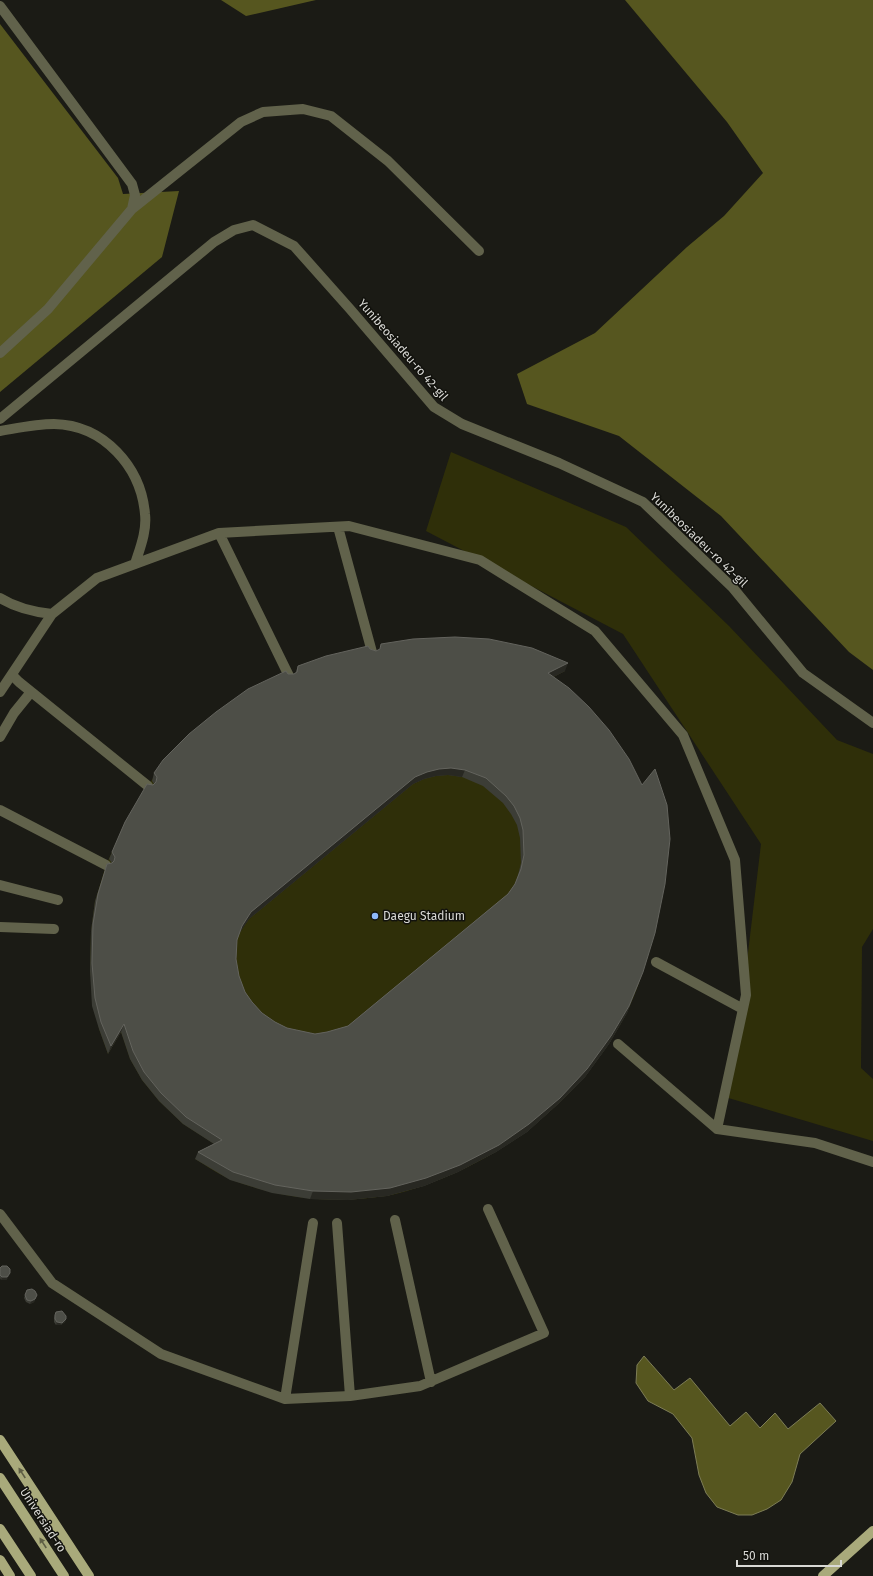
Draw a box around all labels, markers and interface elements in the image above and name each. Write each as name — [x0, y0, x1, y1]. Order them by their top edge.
street label: Yunibeosiadeu-ro 42-gil — [355, 296, 451, 404]
street label: Yunibeosiadeu-ro 42-gil — [647, 490, 751, 590]
place label: Daegu Stadium — [383, 909, 465, 923]
marker: Daegu Stadium — [370, 911, 380, 921]
one-way arrow — [18, 1468, 26, 1478]
street label: Universiad-ro — [17, 1485, 69, 1555]
one-way arrow — [39, 1538, 47, 1548]
scale bar — [737, 1542, 841, 1568]
text: 50 m — [743, 1549, 769, 1563]

